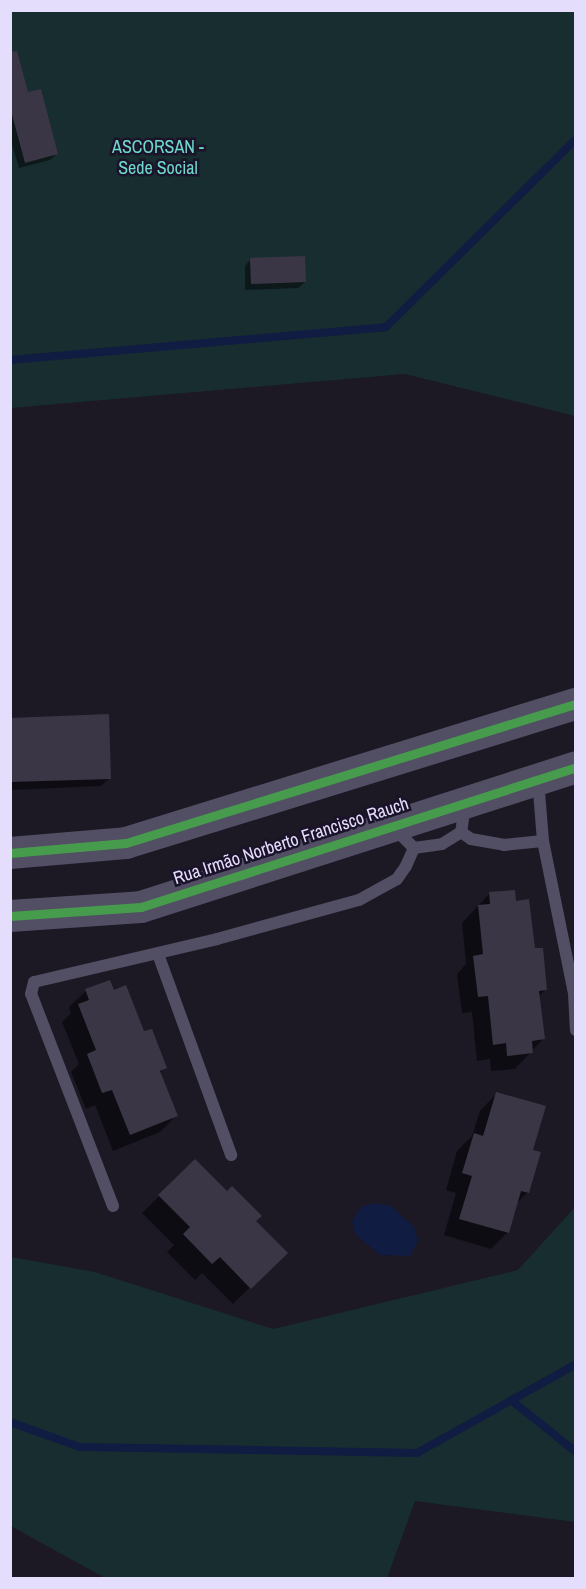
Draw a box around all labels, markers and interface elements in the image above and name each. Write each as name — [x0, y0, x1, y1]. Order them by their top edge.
park label: ASCORSAN - Sede Social — [112, 137, 204, 180]
street label: Rua Irmão Norberto Francisco Rauch — [171, 793, 411, 889]

